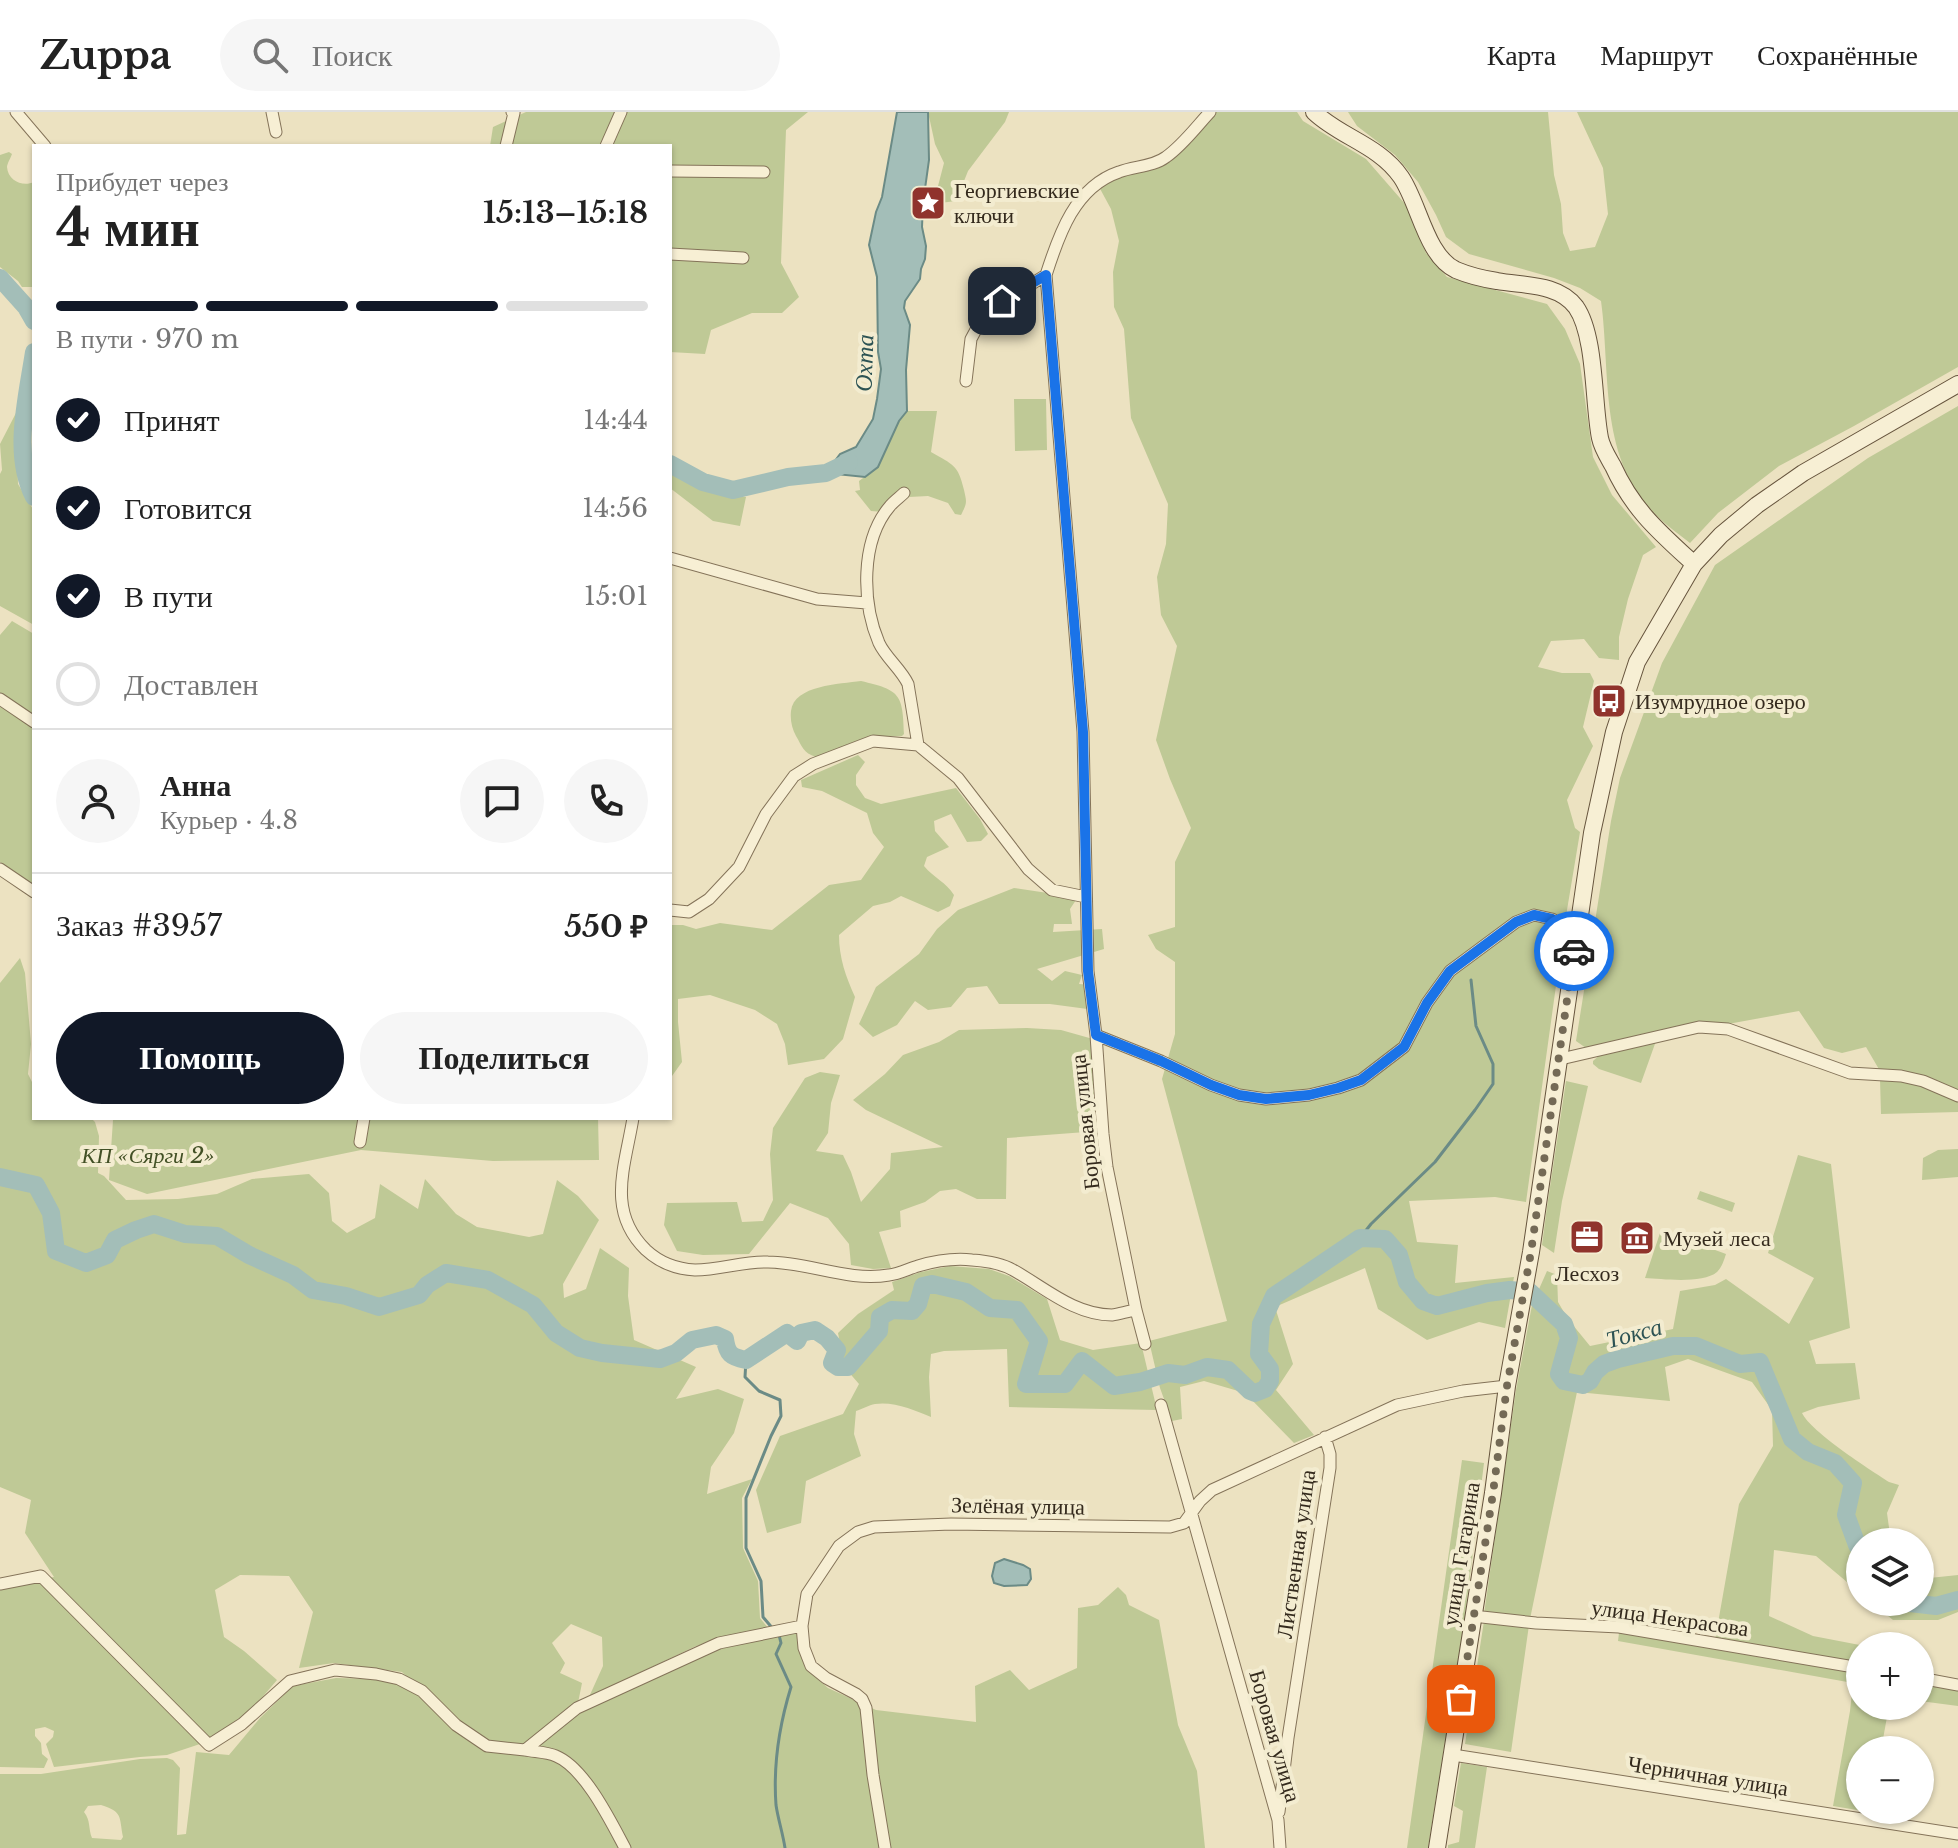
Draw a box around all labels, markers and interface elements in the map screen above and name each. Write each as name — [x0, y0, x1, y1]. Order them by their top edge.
search box — [220, 19, 780, 91]
text: Zuppa — [40, 32, 172, 79]
icon: search — [248, 33, 292, 77]
text: Поиск — [312, 37, 392, 74]
text: Карта — [1487, 38, 1556, 73]
text: Маршрут — [1600, 38, 1713, 73]
text: Сохранённые — [1757, 38, 1918, 73]
text: Прибудет через — [56, 166, 229, 198]
place label: Георгиевские ключи — [954, 177, 1080, 229]
place icon: Георгиевские ключи — [909, 184, 947, 222]
text: 15:13–15:18 — [483, 194, 648, 231]
text: 4 мин — [56, 196, 200, 260]
pin — [968, 267, 1036, 335]
icon: home — [980, 279, 1024, 323]
text: В пути · 970 m — [56, 323, 239, 355]
water label: Охта — [849, 334, 879, 392]
icon: check — [56, 398, 100, 442]
text: Принят — [124, 402, 220, 439]
text: 14:44 — [583, 404, 648, 436]
icon: check — [56, 486, 100, 530]
text: Готовится — [124, 490, 252, 527]
text: 14:56 — [582, 492, 648, 524]
icon: check — [56, 574, 100, 618]
text: В пути — [124, 578, 213, 615]
text: 15:01 — [584, 580, 648, 612]
text: Доставлен — [124, 666, 258, 703]
bus stop icon: Изумрудное озеро — [1590, 682, 1628, 720]
place label: Изумрудное озеро — [1635, 688, 1806, 715]
button: person — [56, 759, 140, 843]
button: chat — [460, 759, 544, 843]
button: phone — [564, 759, 648, 843]
text: Анна — [160, 767, 231, 804]
text: Курьер · 4.8 — [160, 804, 298, 836]
text: Заказ #3957 — [56, 907, 222, 944]
text: 550 ₽ — [564, 908, 648, 945]
courier — [1534, 911, 1614, 991]
icon: car — [1552, 929, 1596, 973]
button: Помощь — [56, 1012, 344, 1104]
button: Поделиться — [360, 1012, 648, 1104]
street label: Боровая улица — [1064, 1053, 1106, 1191]
park label: КП «Сярги 2» — [81, 1142, 214, 1169]
office icon: Лесхоз — [1568, 1218, 1606, 1256]
museum icon: Музей леса — [1618, 1219, 1656, 1257]
place label: Музей леса — [1663, 1225, 1771, 1252]
place label: Лесхоз — [1555, 1260, 1619, 1287]
water label: Токса — [1603, 1312, 1665, 1354]
street label: Лиственная улица — [1271, 1468, 1321, 1640]
street label: улица Гагарина — [1436, 1480, 1486, 1628]
street label: Зелёная улица — [951, 1491, 1085, 1521]
map controls — [1846, 1528, 1934, 1824]
button: layers — [1846, 1528, 1934, 1616]
street label: улица Некрасова — [1590, 1594, 1751, 1642]
button: + — [1846, 1632, 1934, 1720]
pin — [1427, 1665, 1495, 1733]
street label: Боровая улица — [1243, 1667, 1307, 1805]
icon: bag — [1439, 1677, 1483, 1721]
button: − — [1846, 1736, 1934, 1824]
street label: Черничная улица — [1626, 1750, 1790, 1802]

